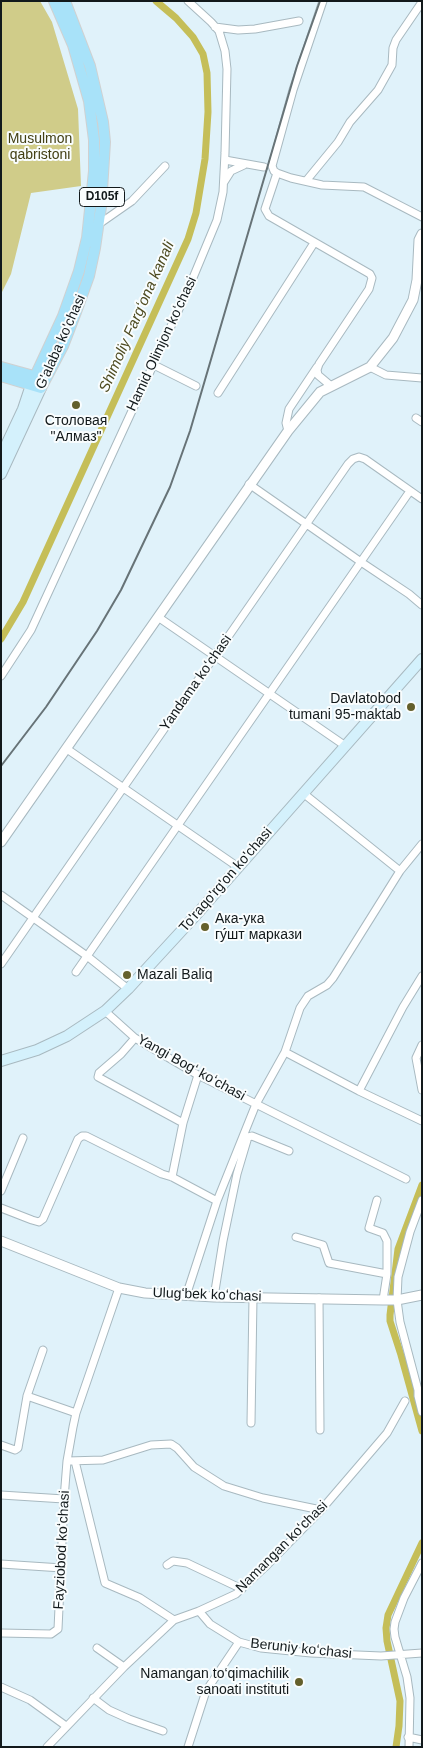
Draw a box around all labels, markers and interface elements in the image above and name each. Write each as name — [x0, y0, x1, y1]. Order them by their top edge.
park label: Musulmon qabristoni — [8, 131, 72, 164]
road number: D105f — [80, 188, 124, 206]
water label: Shimoliy Fargʻona kanali — [96, 239, 178, 395]
street label: Hamid Olimjon koʻchasi — [123, 274, 201, 414]
street label: G'alaba ko'chasi — [33, 292, 89, 392]
marker: Столовая "Алмаз" — [70, 399, 82, 411]
place label: Столовая "Алмаз" — [45, 413, 107, 446]
street label: Yandama koʻchasi — [157, 632, 235, 734]
place label: Davlatobod tumani 95-maktab — [289, 691, 401, 724]
marker: Davlatobod tumani 95-maktab — [405, 701, 417, 713]
street label: To'raqo'rg'on ko'chasi — [176, 824, 276, 936]
place label: Ака-ука гу́шт маркази — [215, 911, 302, 944]
marker: Ака-ука гу́шт маркази — [199, 921, 211, 933]
place label: Mazali Baliq — [137, 967, 212, 983]
marker: Mazali Baliq — [121, 969, 133, 981]
street label: Yangi Bogʻ koʻchasi — [134, 1031, 248, 1105]
street label: Ulugʻbek koʻchasi — [152, 1285, 262, 1305]
street label: Fayziobod koʻchasi — [50, 1490, 74, 1610]
street label: Namangan koʻchasi — [233, 1498, 331, 1596]
street label: Beruniy koʻchasi — [249, 1635, 353, 1663]
place label: Namangan to‘qimachilik sanoati instituti — [140, 1666, 289, 1698]
marker: Namangan to‘qimachilik sanoati instituti — [293, 1676, 305, 1688]

